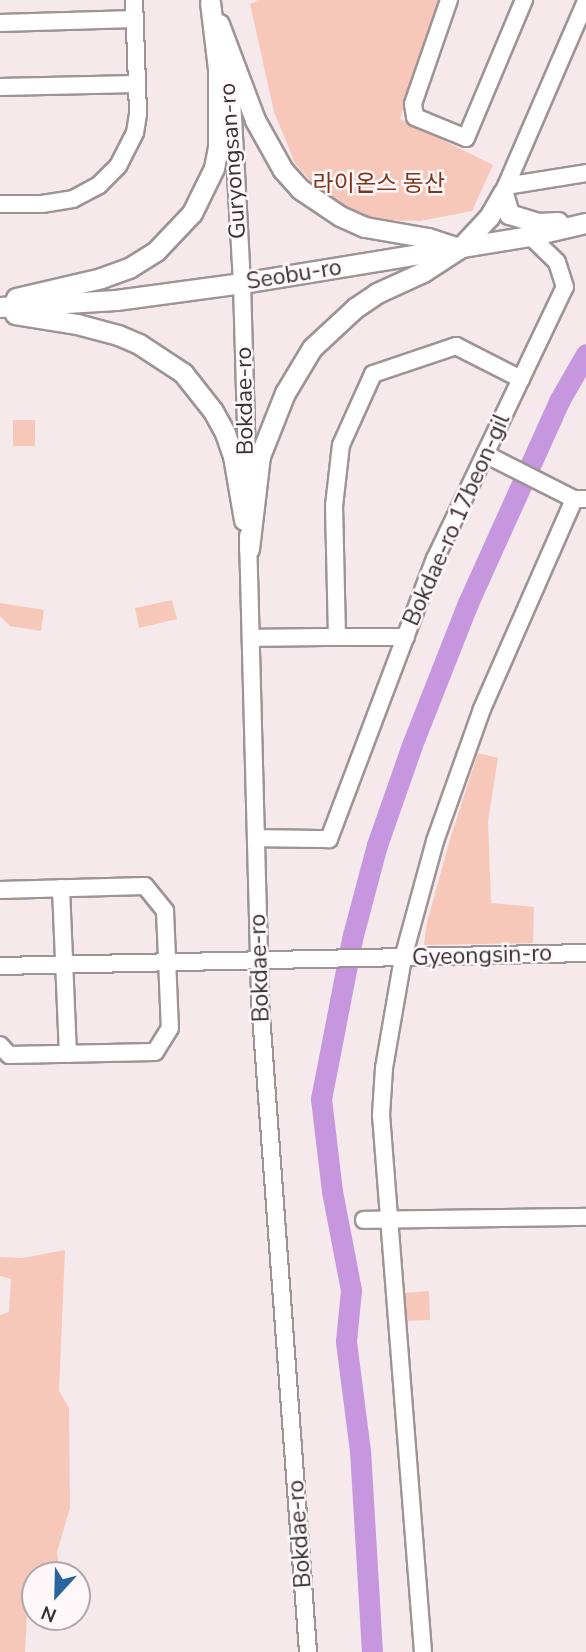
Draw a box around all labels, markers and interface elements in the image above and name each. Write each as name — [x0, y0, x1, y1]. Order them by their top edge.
street label: Guryongsan-ro — [214, 82, 252, 240]
park label: 라이온스 동산 — [313, 170, 445, 198]
street label: Seobu-ro — [244, 254, 344, 296]
street label: Bokdae-ro — [230, 347, 260, 455]
street label: Bokdae-ro 17beon-gil — [398, 410, 516, 630]
street label: Bokdae-ro — [244, 913, 276, 1023]
street label: Gyeongsin-ro — [412, 940, 552, 972]
street label: Bokdae-ro — [282, 1479, 318, 1589]
north arrow — [21, 1561, 91, 1631]
text: N — [37, 1599, 60, 1628]

